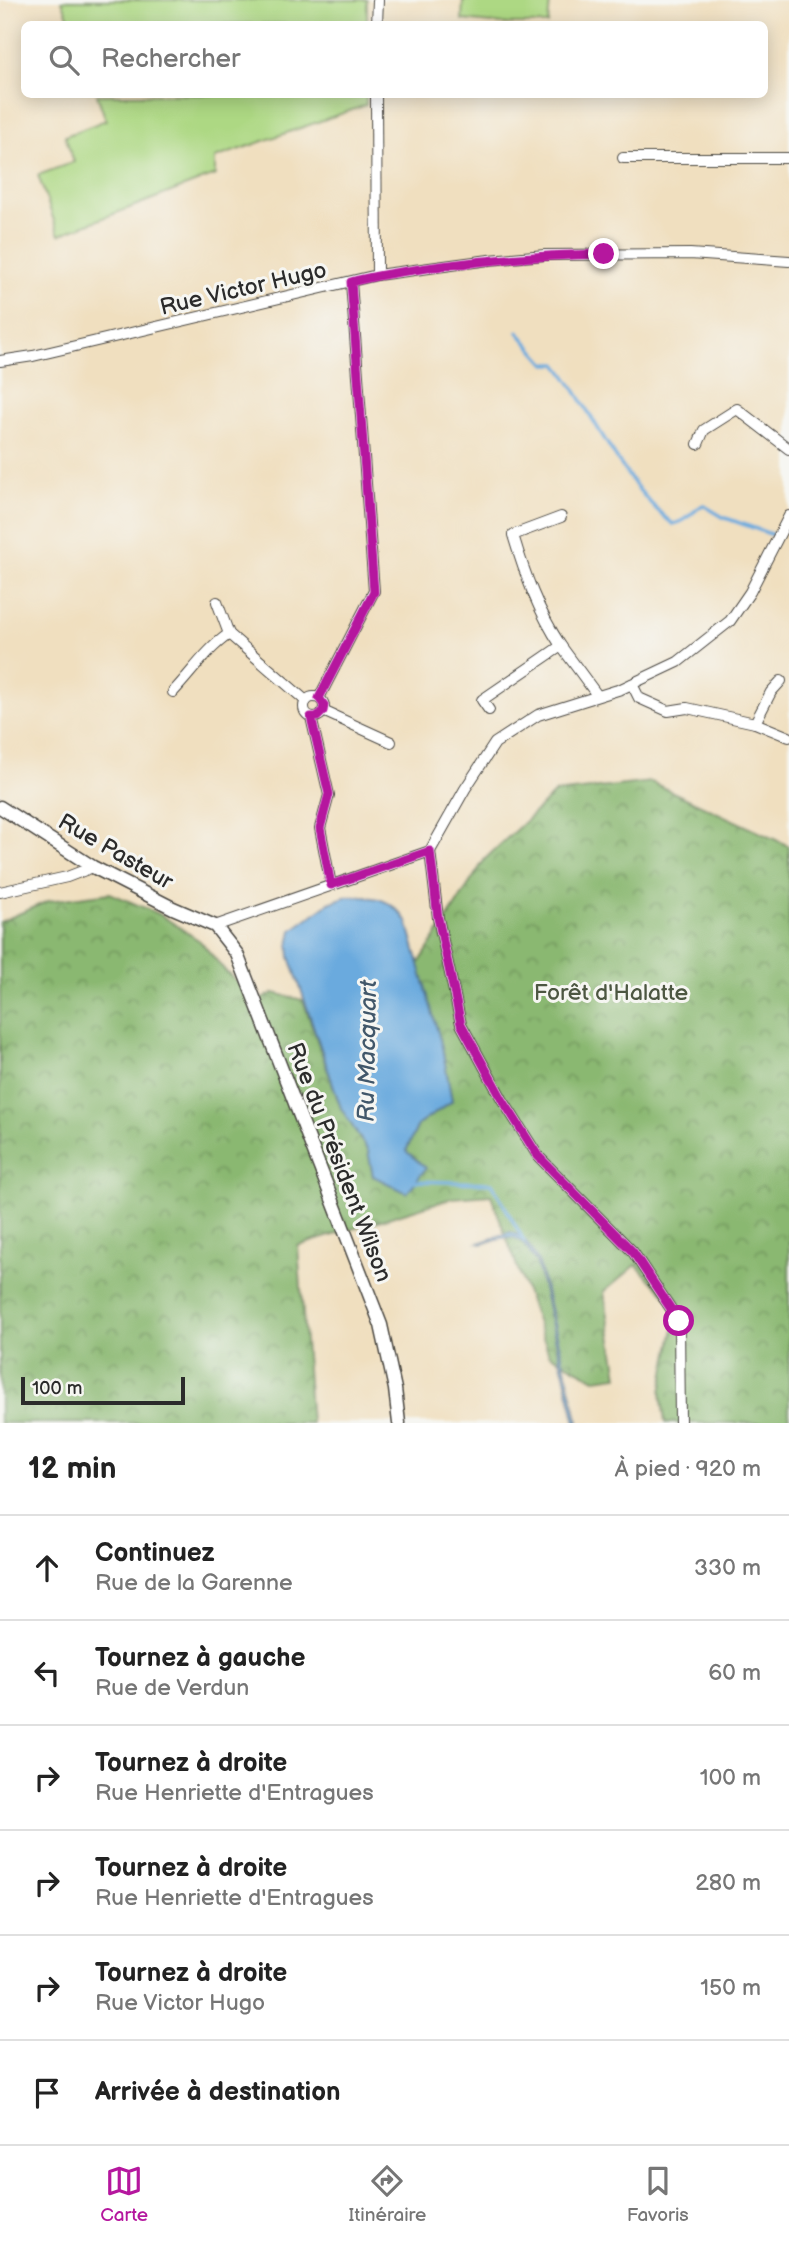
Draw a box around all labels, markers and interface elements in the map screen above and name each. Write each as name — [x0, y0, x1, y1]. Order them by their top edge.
search box — [21, 21, 768, 98]
icon: search — [45, 41, 83, 79]
text: Rechercher — [101, 44, 240, 75]
route end — [588, 238, 619, 269]
street label: Rue Victor Hugo — [157, 256, 329, 322]
street label: Rue Pasteur — [53, 808, 179, 896]
water label: Ru Macquart — [352, 979, 383, 1122]
park label: Forêt d'Halatte — [534, 979, 688, 1007]
street label: Rue du Président Wilson — [280, 1039, 398, 1286]
route start — [663, 1305, 694, 1336]
scale bar — [21, 1374, 186, 1406]
text: 100 m — [32, 1377, 83, 1400]
text: 12 min — [28, 1451, 116, 1487]
text: À pied · 920 m — [615, 1455, 761, 1483]
text: Continuez — [95, 1538, 215, 1569]
icon: ahead — [28, 1549, 66, 1587]
text: 330 m — [694, 1554, 761, 1582]
text: Rue de la Garenne — [95, 1569, 293, 1597]
text: Tournez à gauche — [95, 1643, 306, 1674]
icon: left — [28, 1654, 66, 1692]
text: 60 m — [708, 1659, 761, 1687]
text: Rue de Verdun — [95, 1674, 249, 1702]
text: Tournez à droite — [95, 1748, 287, 1779]
icon: right — [28, 1759, 66, 1797]
text: 100 m — [700, 1764, 761, 1792]
text: Rue Henriette d'Entragues — [95, 1779, 374, 1807]
text: Tournez à droite — [95, 1853, 287, 1884]
icon: right — [28, 1864, 66, 1902]
text: 280 m — [695, 1869, 761, 1897]
text: Rue Henriette d'Entragues — [95, 1884, 374, 1912]
text: Tournez à droite — [95, 1958, 287, 1989]
icon: right — [28, 1969, 66, 2007]
text: 150 m — [700, 1974, 761, 2002]
text: Rue Victor Hugo — [95, 1989, 265, 2017]
icon: arrive — [28, 2074, 66, 2112]
text: Arrivée à destination — [95, 2077, 341, 2108]
tab: Carte — [100, 2162, 148, 2227]
tab: Itinéraire — [349, 2162, 426, 2227]
tab: Favoris — [627, 2162, 689, 2227]

